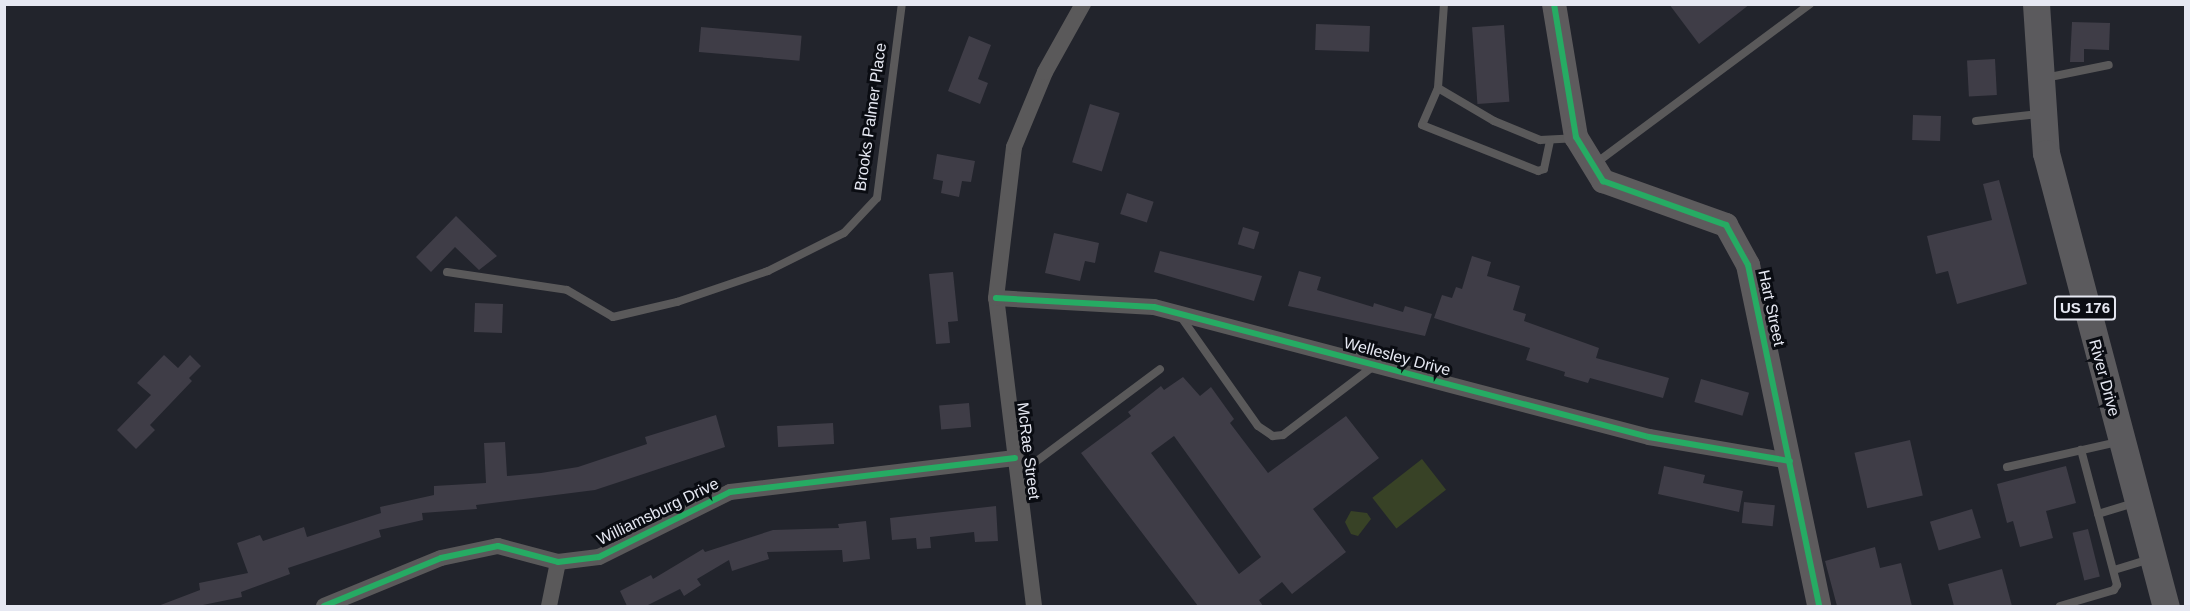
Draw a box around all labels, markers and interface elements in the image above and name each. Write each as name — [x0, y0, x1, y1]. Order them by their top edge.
street label: Brooks Palmer Place — [851, 42, 891, 192]
street label: Hart Street — [1754, 268, 1788, 348]
road number: US 176 — [2054, 296, 2116, 320]
street label: Wellesley Drive — [1341, 333, 1453, 381]
street label: River Drive — [2084, 337, 2124, 419]
street label: McRae Street — [1013, 401, 1043, 501]
street label: Williamsburg Drive — [594, 474, 722, 550]

